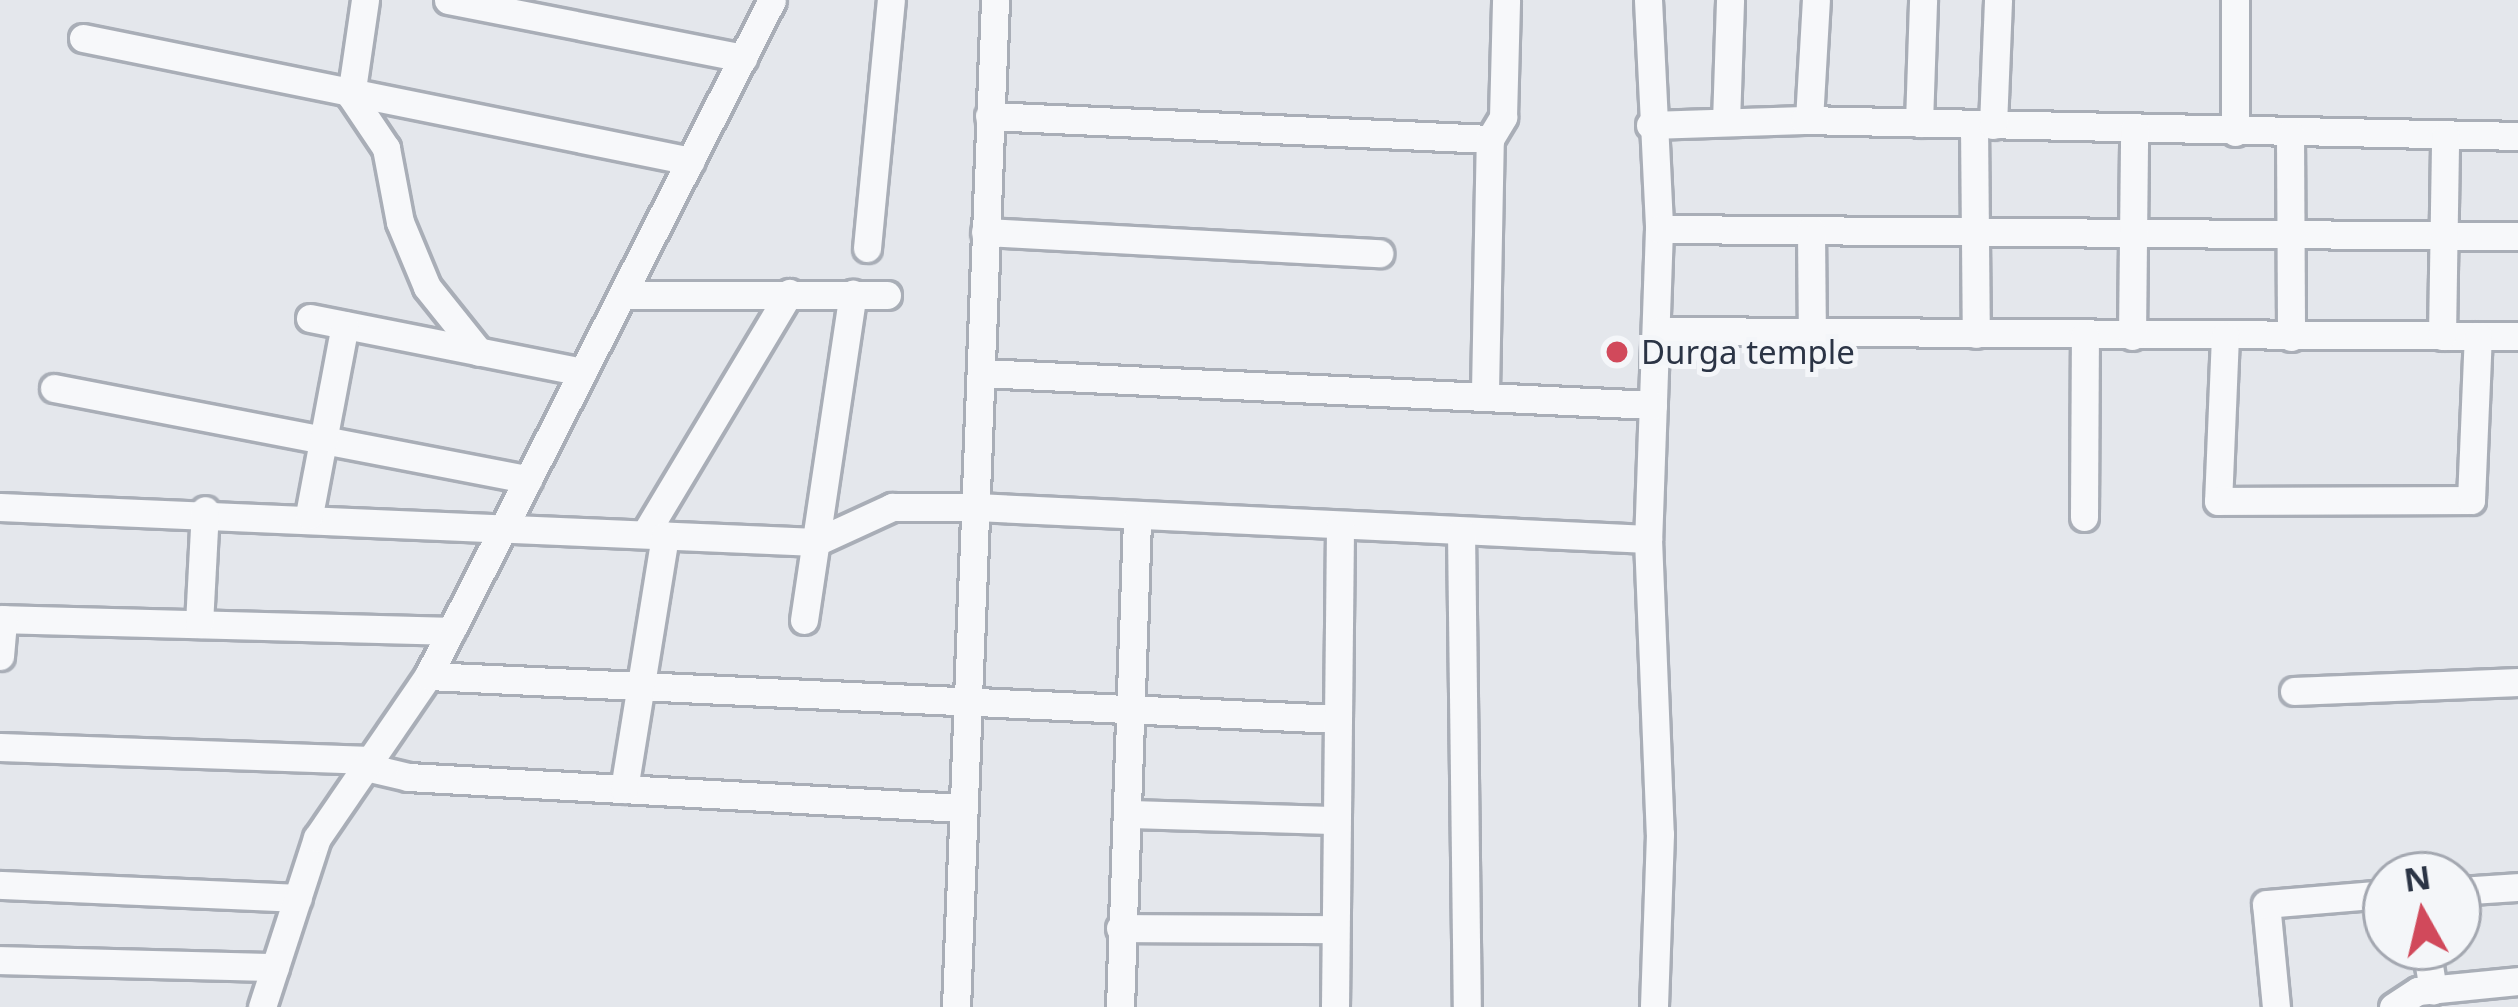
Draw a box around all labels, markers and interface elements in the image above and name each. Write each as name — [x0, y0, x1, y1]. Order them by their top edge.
place label: Durga temple — [1641, 332, 1855, 372]
marker: Durga temple — [1604, 339, 1630, 365]
north arrow — [2362, 851, 2482, 971]
text: N — [2401, 854, 2434, 902]

